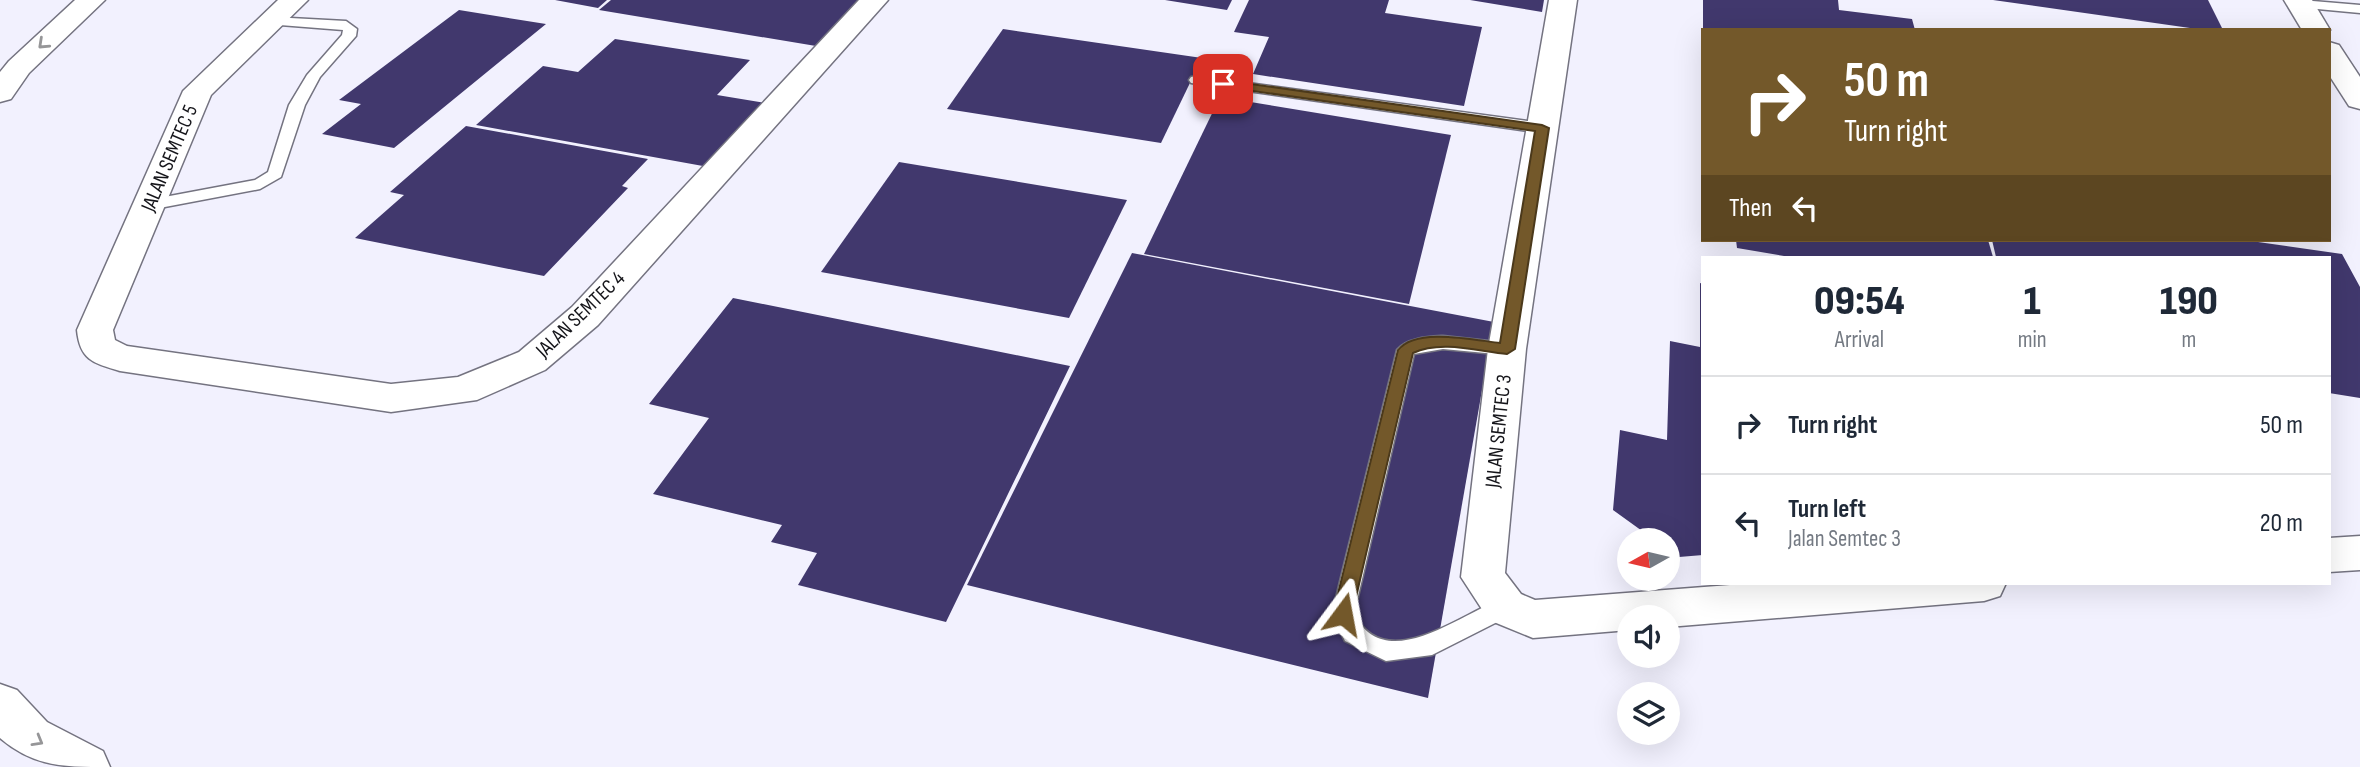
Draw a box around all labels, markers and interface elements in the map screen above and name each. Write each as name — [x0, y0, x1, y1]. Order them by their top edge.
one-way arrow — [38, 36, 51, 49]
text: 50 m — [1844, 52, 1929, 111]
pin — [1193, 54, 1253, 114]
icon: right — [1729, 56, 1820, 147]
icon: arrive — [1204, 65, 1242, 103]
street label: JALAN SEMTEC 5 — [135, 101, 203, 216]
text: Turn right — [1844, 112, 1948, 151]
icon: left — [1786, 189, 1824, 227]
text: Then — [1729, 193, 1772, 224]
street label: JALAN SEMTEC 4 — [530, 266, 630, 364]
text: 09:54 — [1814, 276, 1905, 327]
text: 1 — [2024, 276, 2041, 327]
text: 190 — [2160, 276, 2218, 327]
text: Arrival — [1835, 326, 1884, 354]
text: min — [2018, 326, 2047, 354]
text: m — [2181, 326, 2196, 354]
street label: JALAN SEMTEC 3 — [1480, 373, 1517, 490]
icon: right — [1729, 406, 1767, 444]
text: Turn right — [1788, 410, 1877, 441]
text: 50 m — [2260, 410, 2303, 441]
text: Turn left — [1788, 494, 1866, 525]
icon: left — [1729, 504, 1767, 542]
text: 20 m — [2260, 508, 2303, 539]
text: Jalan Semtec 3 — [1788, 525, 1901, 553]
north arrow — [1617, 528, 1680, 592]
map controls — [1617, 528, 1680, 745]
position arrow — [1306, 577, 1380, 651]
button: sound — [1617, 605, 1680, 668]
button: layers — [1617, 682, 1680, 745]
one-way arrow — [31, 733, 44, 746]

